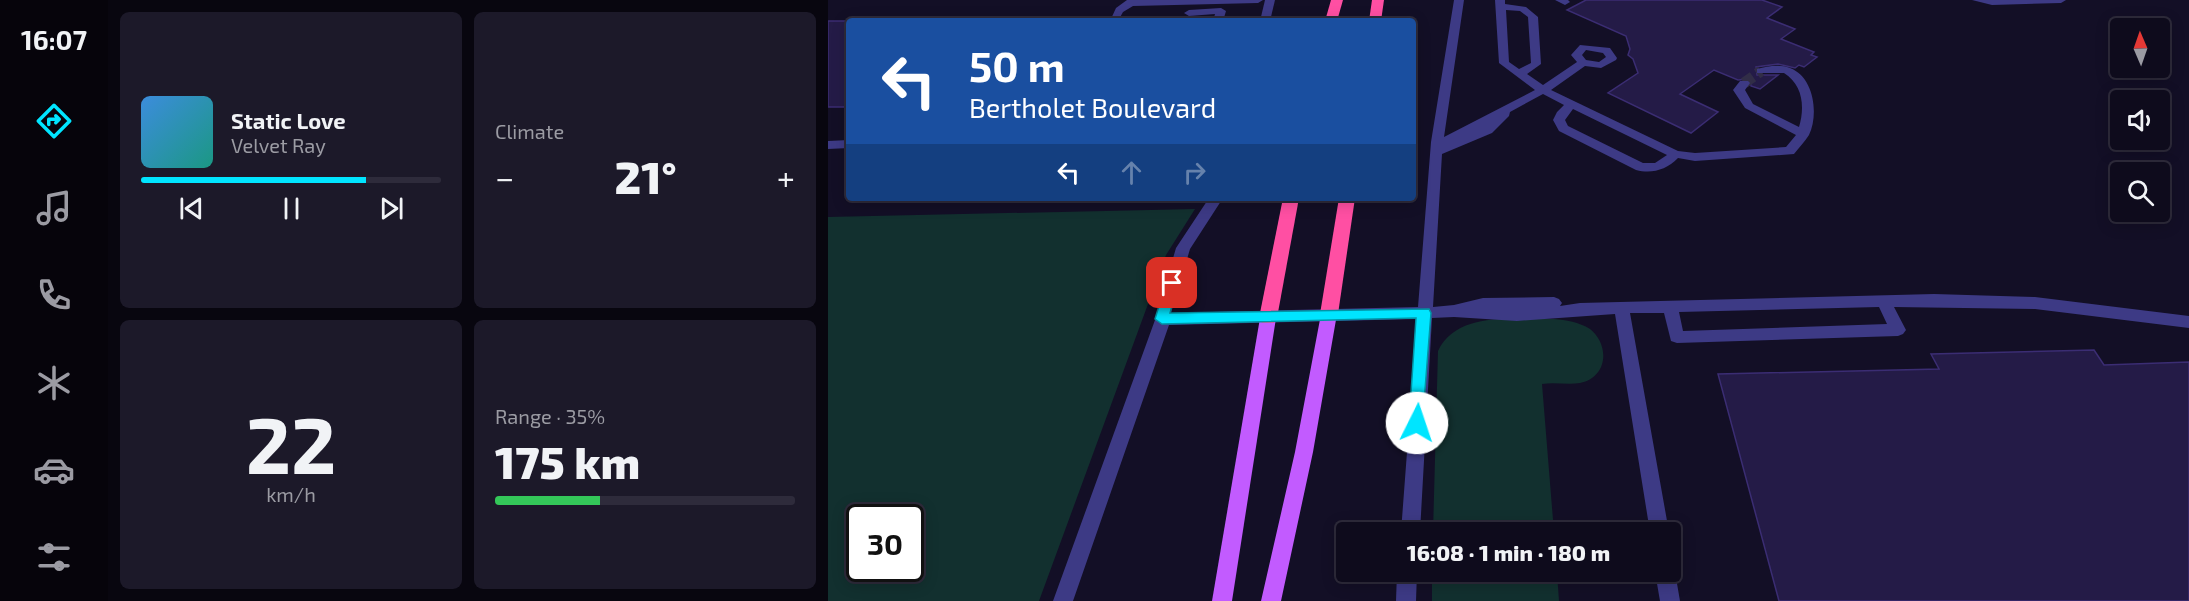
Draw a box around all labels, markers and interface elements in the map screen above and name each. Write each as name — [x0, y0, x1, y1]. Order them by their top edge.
north arrow — [2110, 18, 2170, 78]
map controls — [2110, 18, 2170, 222]
text: 16:07 — [21, 23, 87, 55]
text: 50 m — [969, 40, 1065, 90]
icon: left — [870, 42, 948, 120]
button: sound — [2110, 90, 2170, 150]
text: Bertholet Boulevard — [969, 91, 1216, 123]
icon: directions — [33, 100, 75, 142]
text: Static Love — [231, 107, 346, 133]
text: Climate — [495, 119, 564, 143]
text: Velvet Ray — [231, 133, 326, 157]
text: 21° — [615, 149, 677, 203]
icon: left — [1052, 156, 1085, 189]
icon: ahead — [1115, 156, 1148, 189]
icon: right — [1178, 156, 1211, 189]
text: − — [495, 157, 514, 197]
text: + — [777, 157, 795, 197]
button: search — [2110, 162, 2170, 222]
icon: music — [33, 187, 75, 229]
icon: previous — [175, 192, 208, 225]
icon: pause — [275, 192, 308, 225]
icon: next — [375, 192, 408, 225]
pin — [1146, 257, 1197, 308]
icon: arrive — [1155, 266, 1188, 299]
icon: phone — [33, 274, 75, 316]
icon: climate — [33, 362, 75, 404]
position arrow — [1385, 391, 1449, 455]
text: 22 — [246, 396, 336, 490]
text: Range · 35% — [495, 404, 605, 428]
text: 175 km — [495, 434, 640, 488]
icon: car — [33, 449, 75, 491]
text: km/h — [266, 482, 316, 506]
speed limit sign: 30 — [846, 504, 924, 582]
icon: filters — [33, 536, 75, 578]
text: 16:08 · 1 min · 180 m — [1407, 539, 1610, 565]

